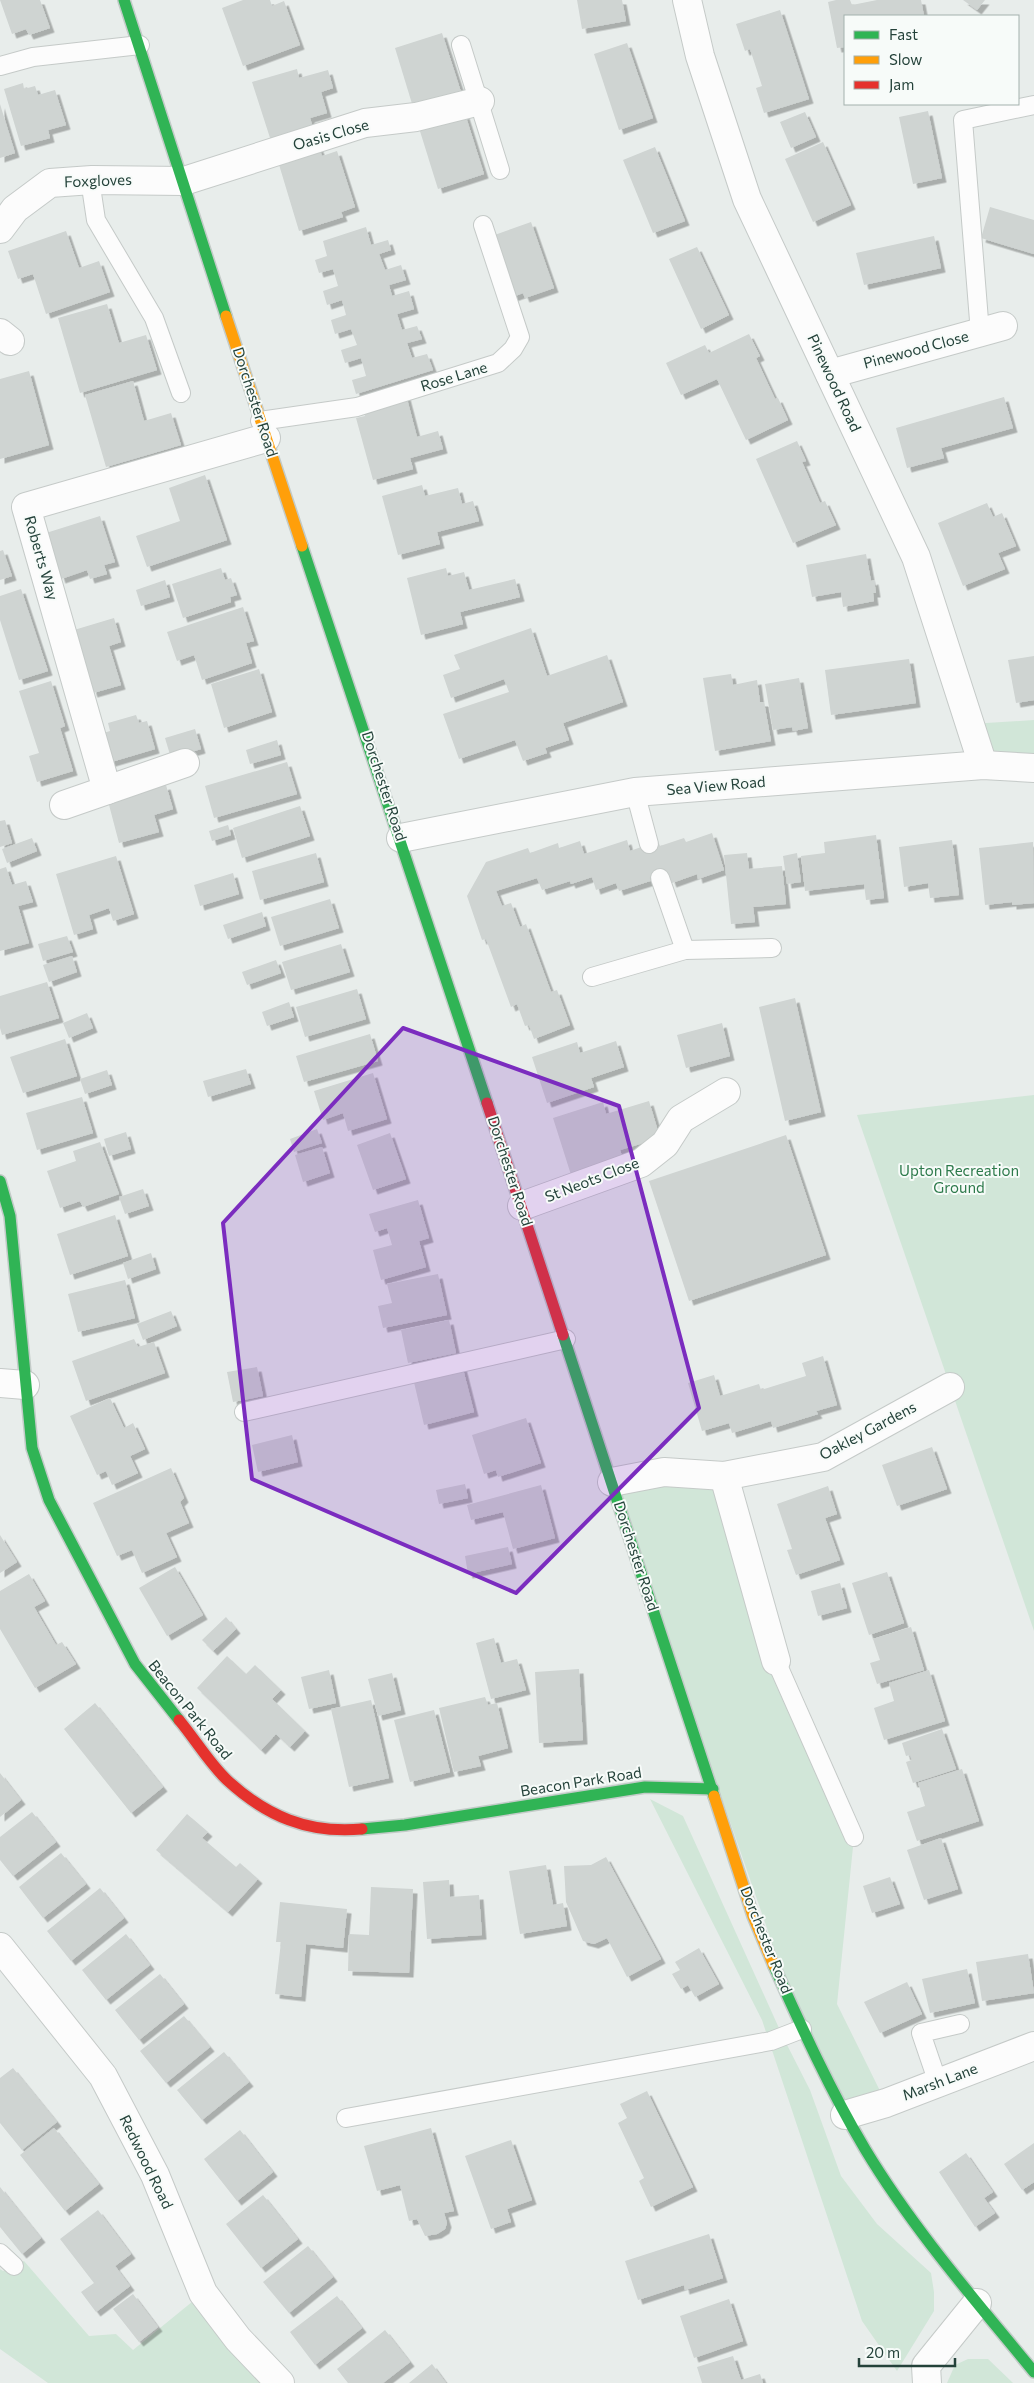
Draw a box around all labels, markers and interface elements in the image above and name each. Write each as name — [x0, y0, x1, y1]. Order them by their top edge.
legend — [844, 15, 1019, 105]
text: Fast — [889, 25, 918, 43]
text: Slow — [889, 50, 922, 68]
text: Jam — [889, 75, 914, 93]
street label: Oasis Close — [291, 115, 371, 153]
street label: Foxgloves — [64, 170, 132, 190]
street label: Pinewood Close — [861, 326, 971, 372]
street label: Pinewood Road — [804, 331, 865, 434]
street label: Dorchester Road — [230, 345, 282, 459]
street label: Rose Lane — [418, 357, 489, 395]
street label: Roberts Way — [21, 513, 63, 602]
street label: Dorchester Road — [359, 729, 411, 843]
street label: Sea View Road — [666, 772, 766, 798]
street label: Dorchester Road — [485, 1114, 537, 1228]
street label: St Neots Close — [542, 1153, 641, 1205]
park label: Upton Recreation Ground — [899, 1161, 1019, 1196]
street label: Oakley Gardens — [816, 1397, 919, 1463]
street label: Dorchester Road — [611, 1499, 663, 1613]
street label: Beacon Park Road — [145, 1656, 236, 1763]
street label: Beacon Park Road — [519, 1763, 643, 1799]
street label: Dorchester Road — [737, 1883, 797, 1996]
street label: Marsh Lane — [900, 2058, 980, 2104]
street label: Redwood Road — [116, 2112, 177, 2212]
scale bar — [859, 2336, 955, 2368]
text: 20 m — [866, 2343, 900, 2361]

